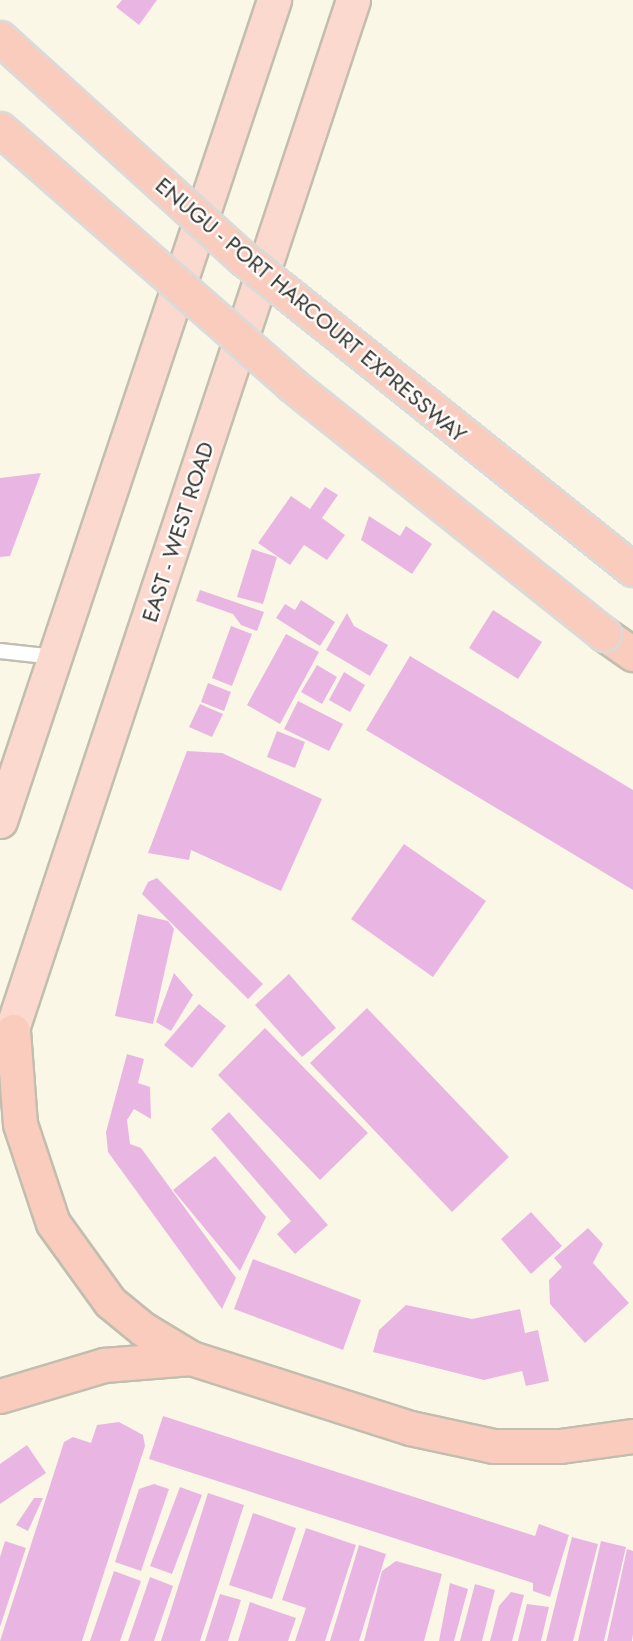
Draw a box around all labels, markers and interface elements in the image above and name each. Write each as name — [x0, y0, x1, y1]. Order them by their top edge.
street label: ENUGU - PORT HARCOURT EXPRESSWAY — [150, 172, 472, 448]
street label: EAST - WEST ROAD — [136, 439, 220, 625]

